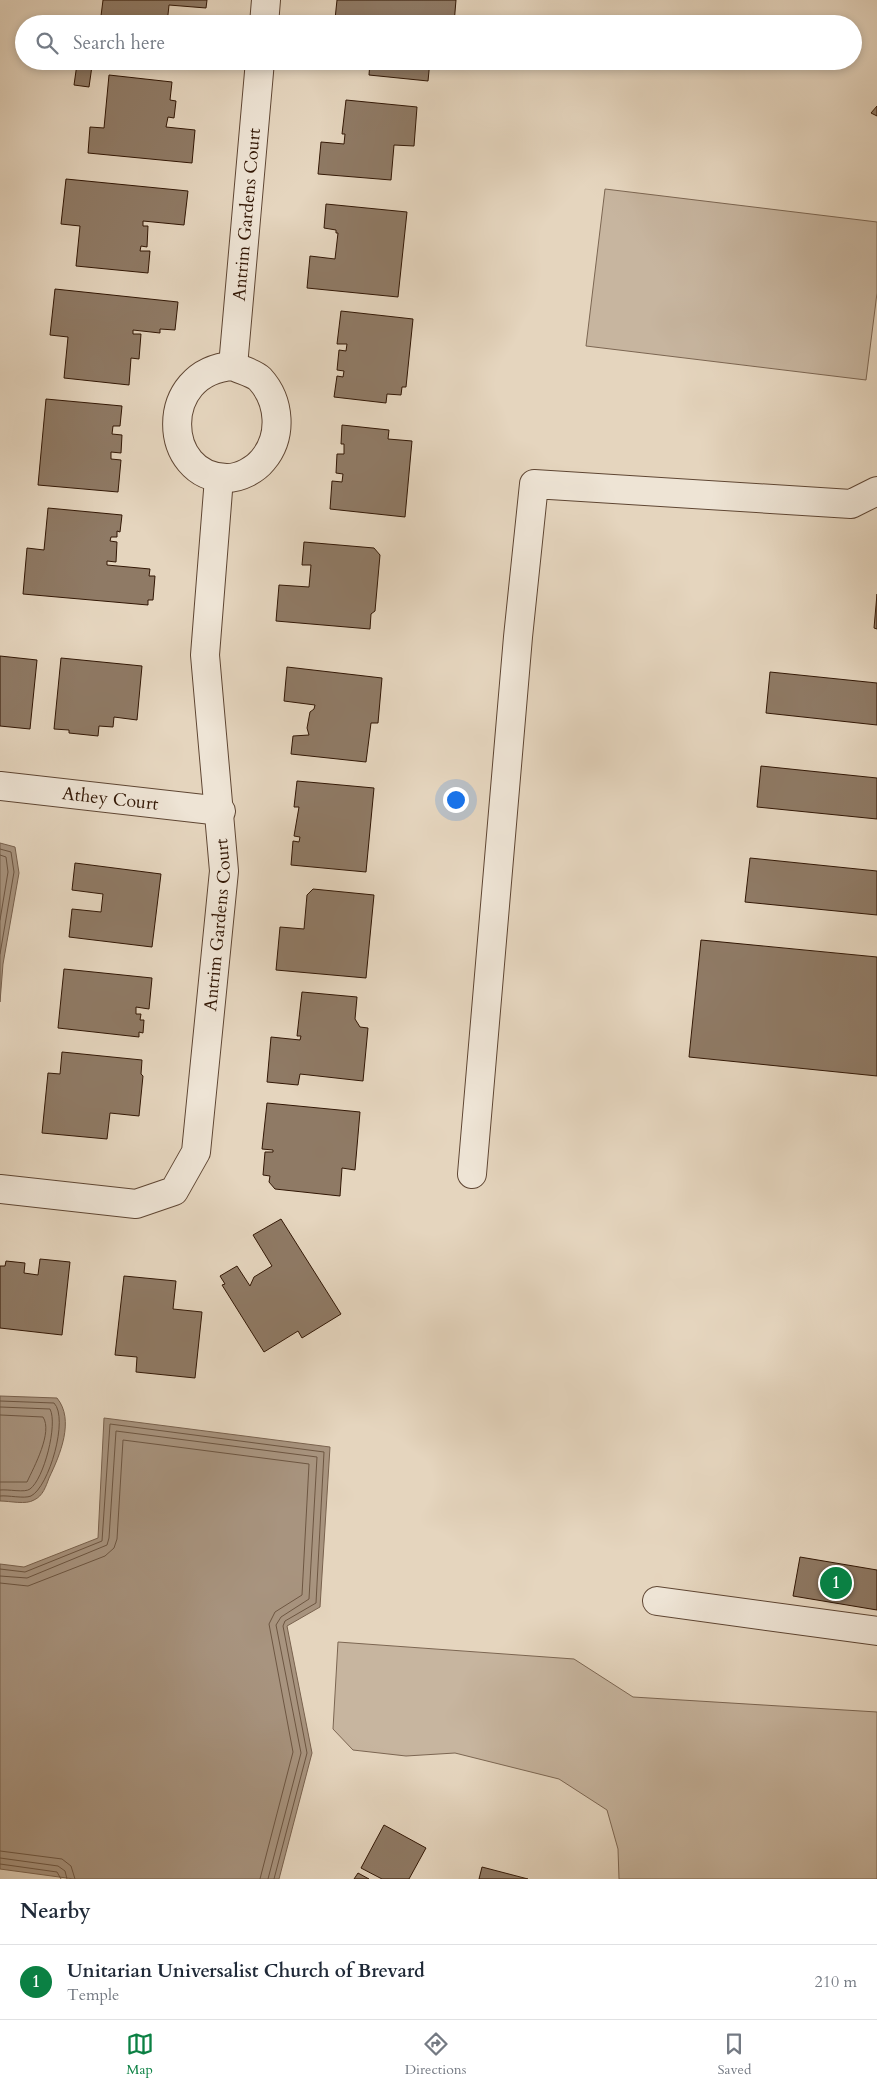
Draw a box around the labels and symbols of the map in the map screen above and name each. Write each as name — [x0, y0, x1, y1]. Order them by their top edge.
street label: Antrim Gardens Court — [226, 127, 267, 302]
street label: Athey Court — [61, 781, 160, 816]
your location — [443, 787, 469, 813]
street label: Antrim Gardens Court — [198, 837, 237, 1013]
pin: 1 — [820, 1564, 852, 1602]

